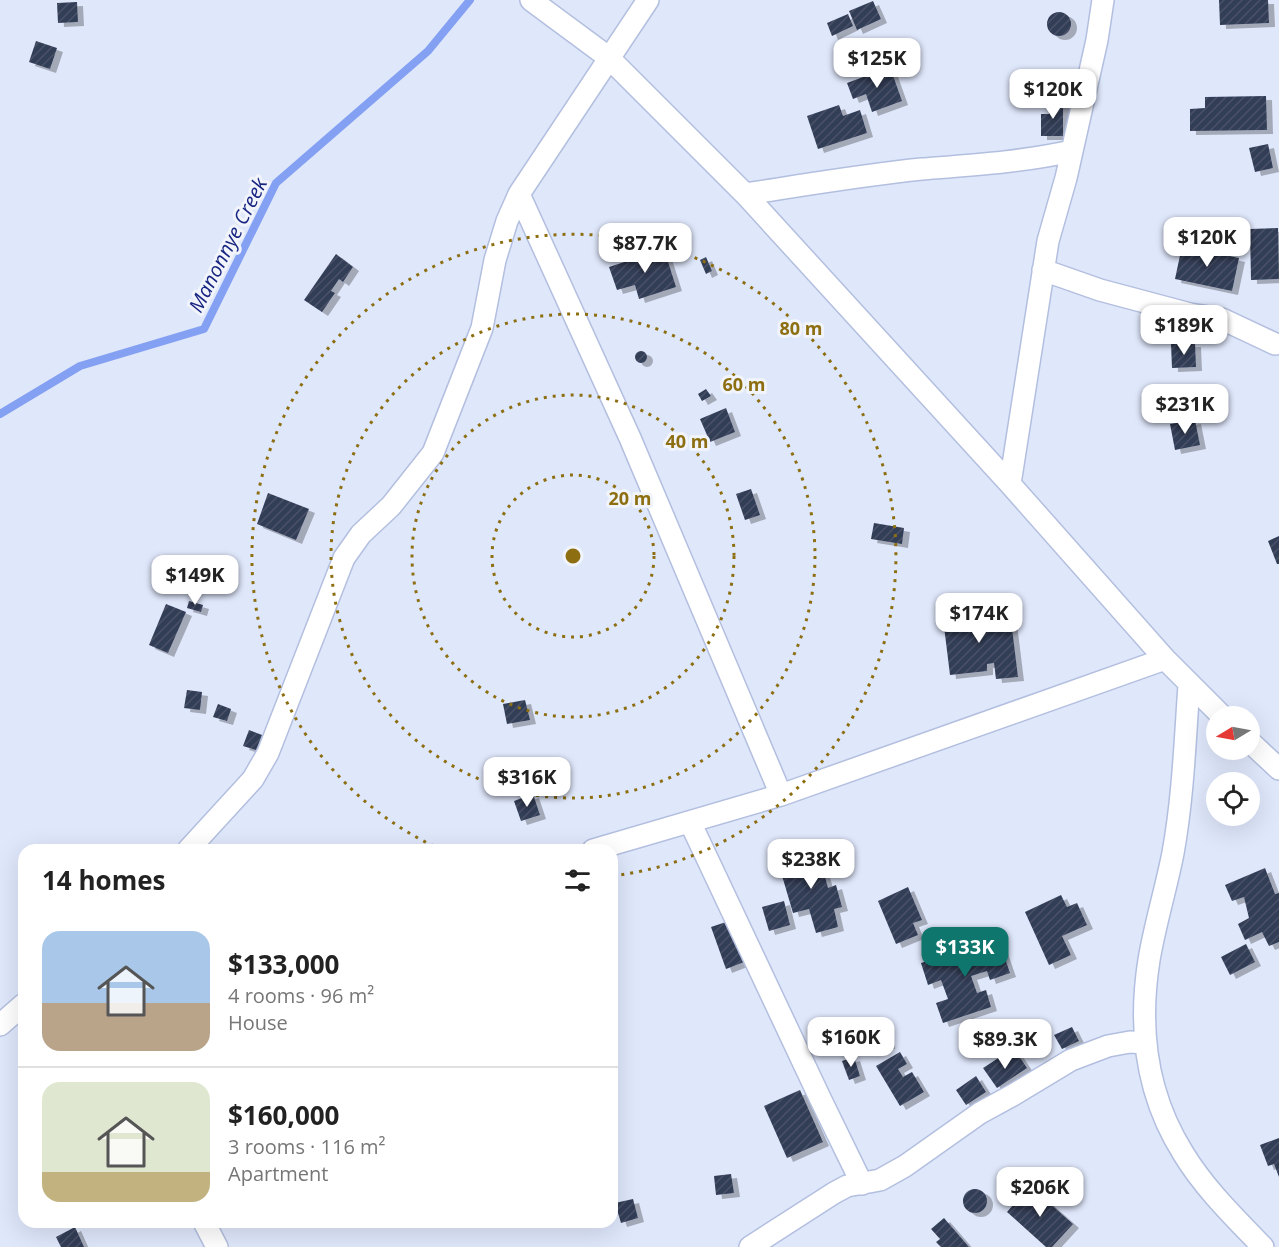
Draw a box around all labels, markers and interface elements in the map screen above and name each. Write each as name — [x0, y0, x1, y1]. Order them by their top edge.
pin: $125K — [835, 38, 919, 89]
text: $125K — [847, 44, 907, 71]
pin: $120K — [1011, 69, 1095, 120]
text: $120K — [1023, 75, 1083, 102]
water label: Manonnye Creek — [182, 172, 274, 317]
pin: $120K — [1165, 217, 1249, 268]
pin: $87.7K — [596, 223, 694, 274]
text: $120K — [1177, 223, 1237, 250]
text: $87.7K — [613, 229, 677, 256]
pin: $189K — [1142, 305, 1226, 356]
text: $189K — [1154, 311, 1214, 338]
text: 80 m — [780, 316, 822, 340]
text: 60 m — [723, 372, 765, 396]
pin: $231K — [1143, 384, 1227, 435]
text: $231K — [1155, 390, 1215, 417]
text: 40 m — [666, 429, 708, 453]
text: 20 m — [609, 486, 651, 510]
centre of rings — [563, 546, 583, 566]
pin: $149K — [153, 555, 237, 606]
text: $149K — [165, 561, 225, 588]
pin: $174K — [937, 593, 1021, 644]
text: $174K — [949, 599, 1009, 626]
north arrow — [1206, 706, 1260, 760]
map controls — [1206, 706, 1260, 826]
pin: $316K — [485, 757, 569, 808]
text: $316K — [497, 763, 557, 790]
button: locate — [1206, 772, 1260, 826]
pin: $238K — [769, 839, 853, 890]
text: $238K — [781, 845, 841, 872]
text: 14 homes — [42, 862, 166, 898]
icon: filters — [561, 864, 594, 897]
pin: $133K — [923, 927, 1007, 978]
text: $133K — [935, 933, 995, 960]
text: $133,000 — [228, 946, 339, 982]
icon: home — [90, 955, 162, 1027]
text: 4 rooms · 96 m² — [228, 982, 374, 1009]
text: House — [228, 1009, 288, 1036]
pin: $160K — [809, 1017, 893, 1068]
pin: $89.3K — [956, 1019, 1054, 1070]
text: $160K — [821, 1023, 881, 1050]
text: $89.3K — [973, 1025, 1037, 1052]
text: $160,000 — [228, 1097, 339, 1133]
icon: home — [90, 1106, 162, 1178]
text: 3 rooms · 116 m² — [228, 1133, 386, 1160]
text: Apartment — [228, 1160, 328, 1187]
pin: $206K — [998, 1167, 1082, 1218]
text: $206K — [1010, 1173, 1070, 1200]

